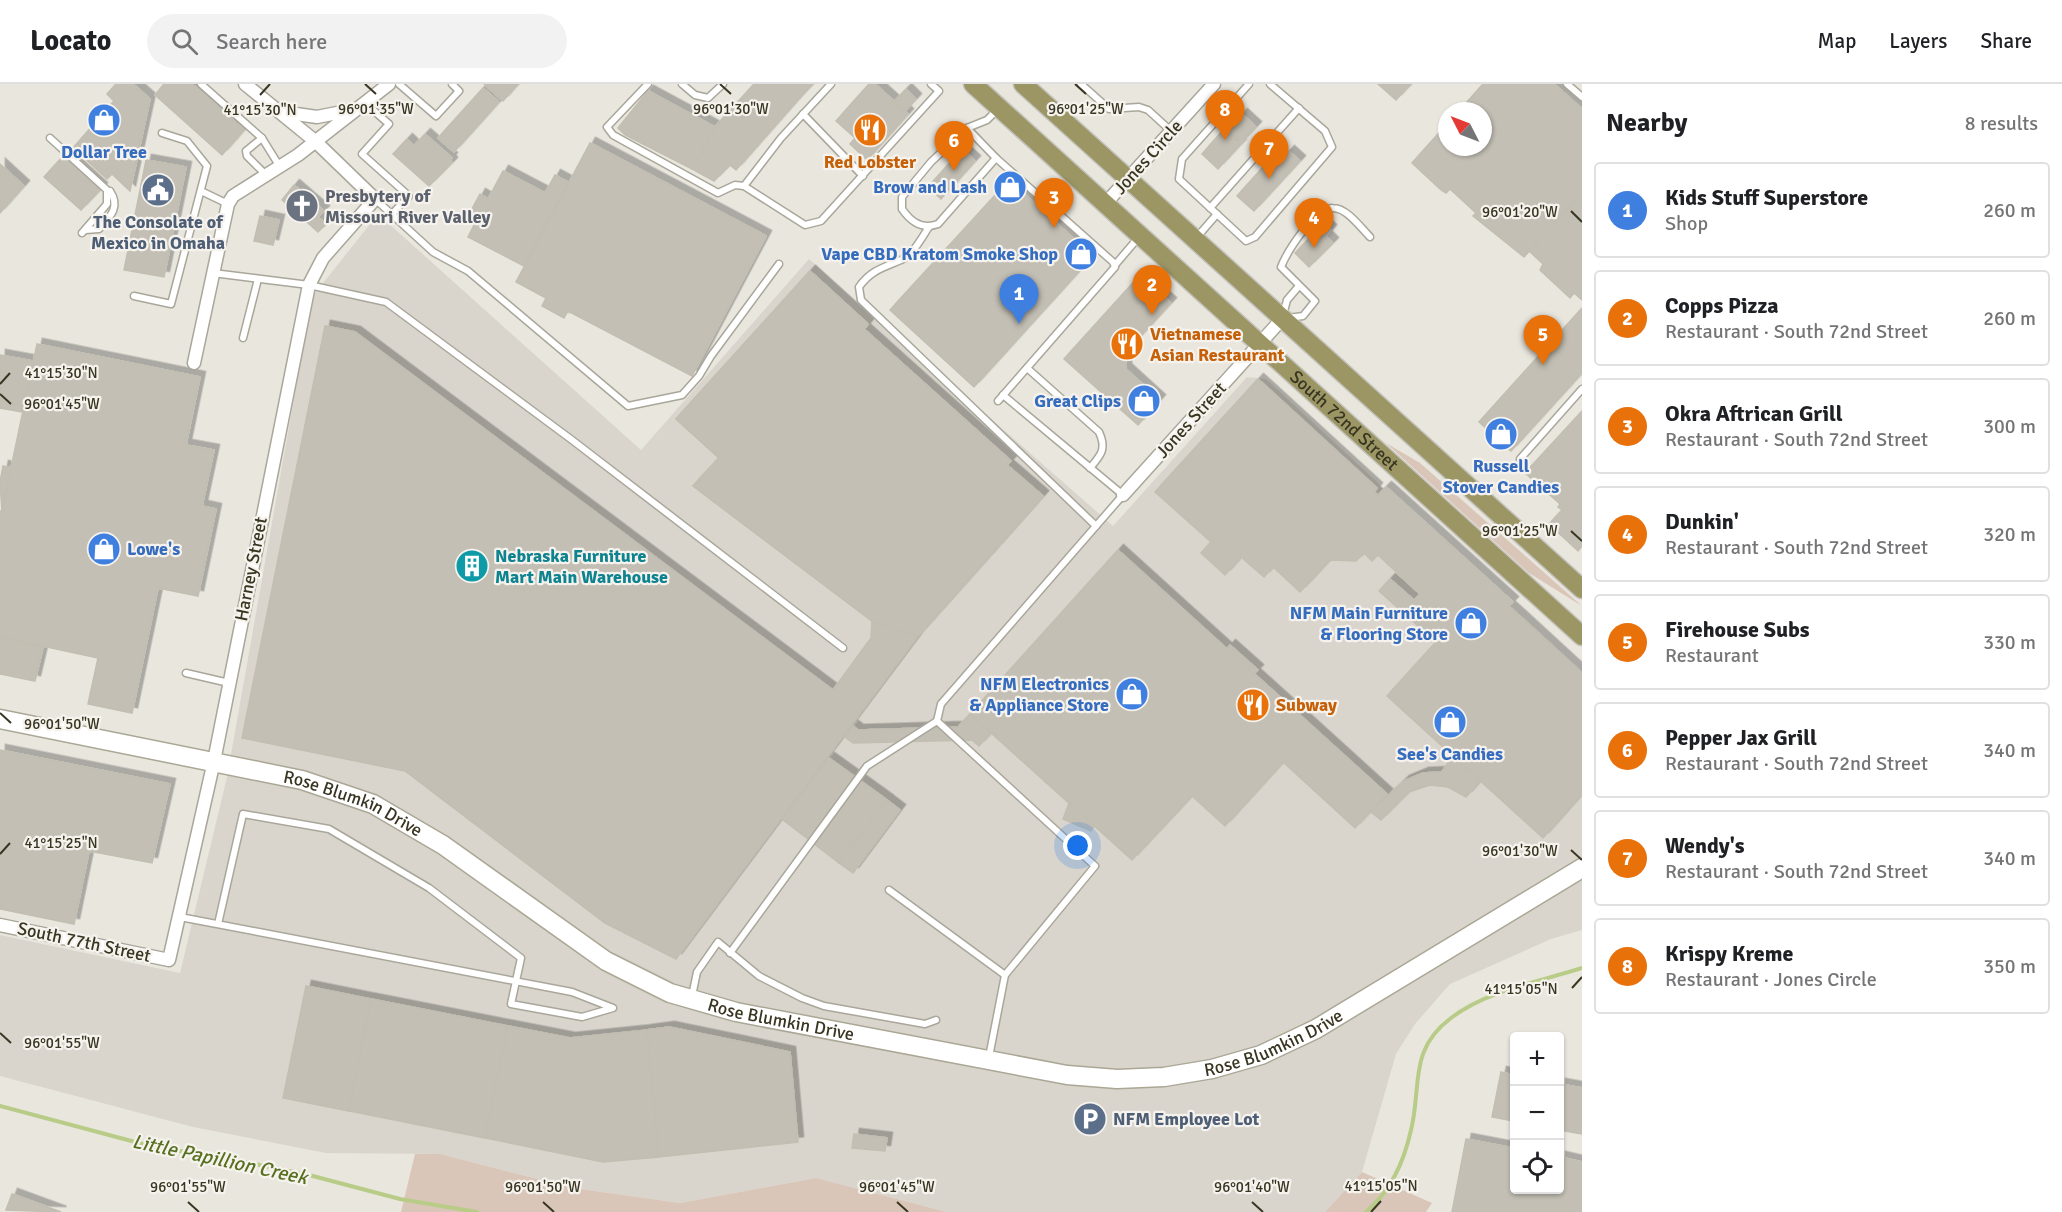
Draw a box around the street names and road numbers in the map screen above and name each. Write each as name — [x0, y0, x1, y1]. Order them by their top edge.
street label: Jones Circle — [1109, 115, 1187, 199]
street label: South 72nd Street — [1285, 366, 1403, 475]
street label: Jones Street — [1151, 377, 1231, 463]
street label: Harney Street — [230, 515, 272, 623]
street label: Rose Blumkin Drive — [282, 766, 426, 842]
street label: South 77th Street — [15, 917, 153, 967]
street label: Rose Blumkin Drive — [705, 993, 856, 1045]
street label: Rose Blumkin Drive — [1203, 1004, 1347, 1081]

